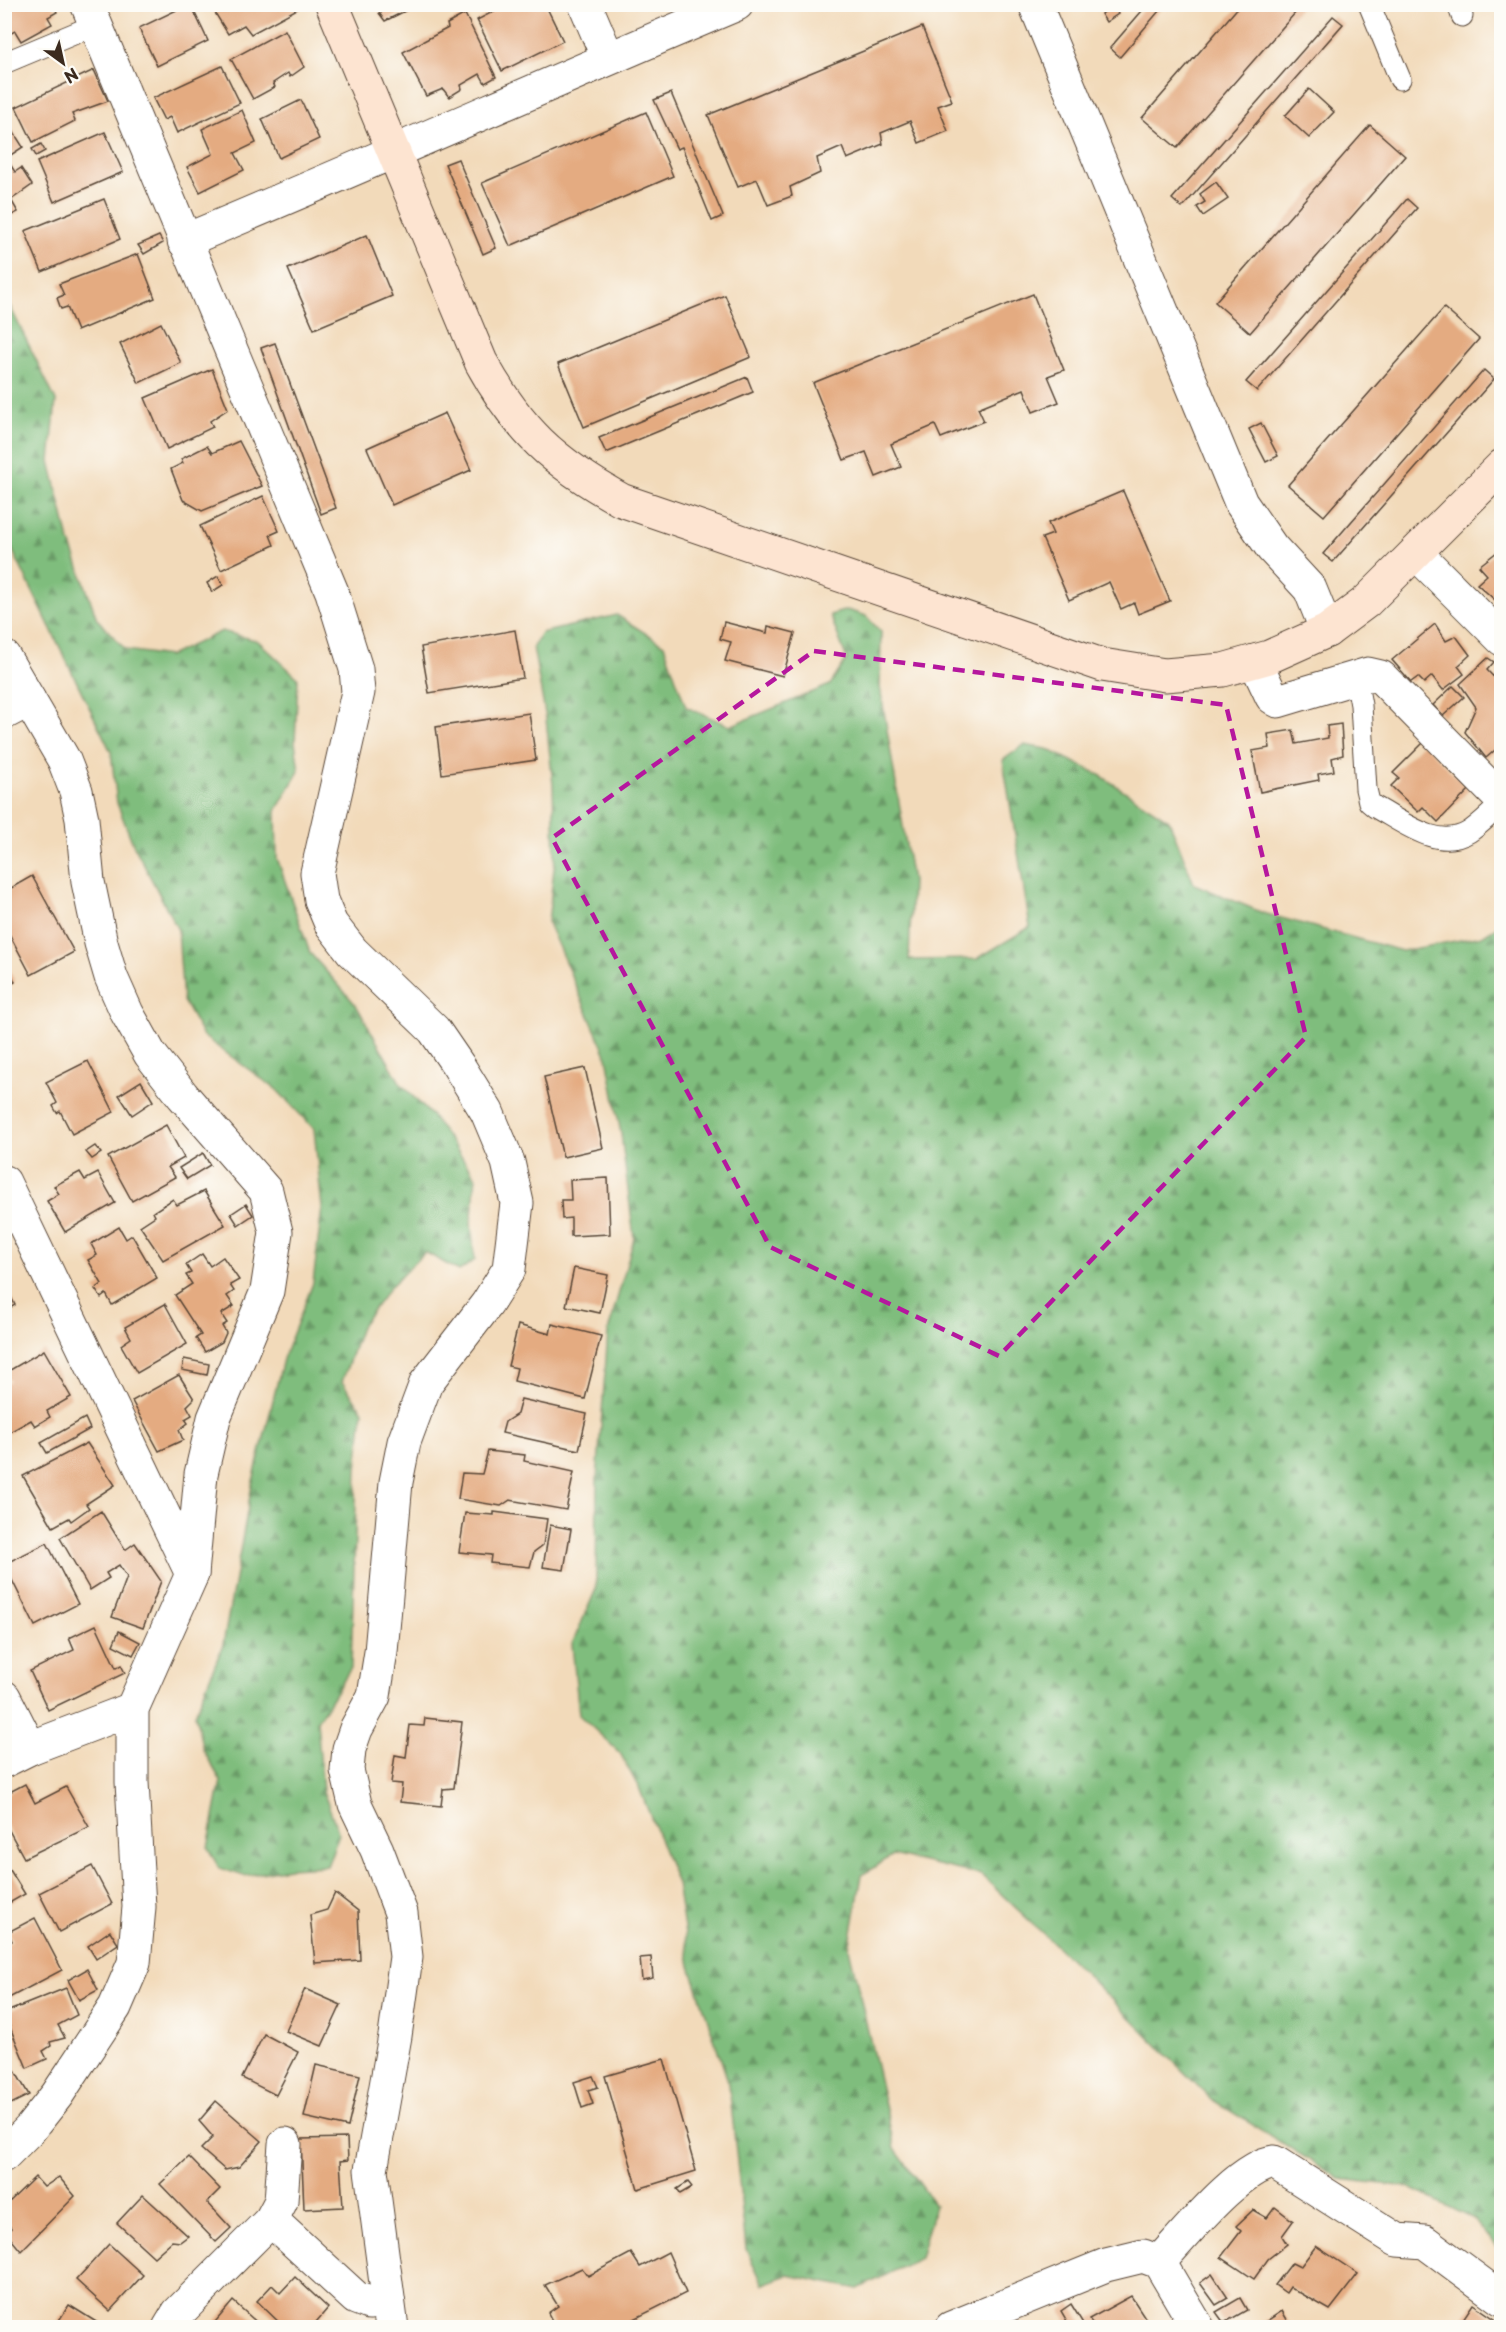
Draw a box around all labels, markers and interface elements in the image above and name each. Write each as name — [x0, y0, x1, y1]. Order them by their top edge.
north arrow — [33, 33, 93, 93]
text: N — [60, 63, 84, 90]

